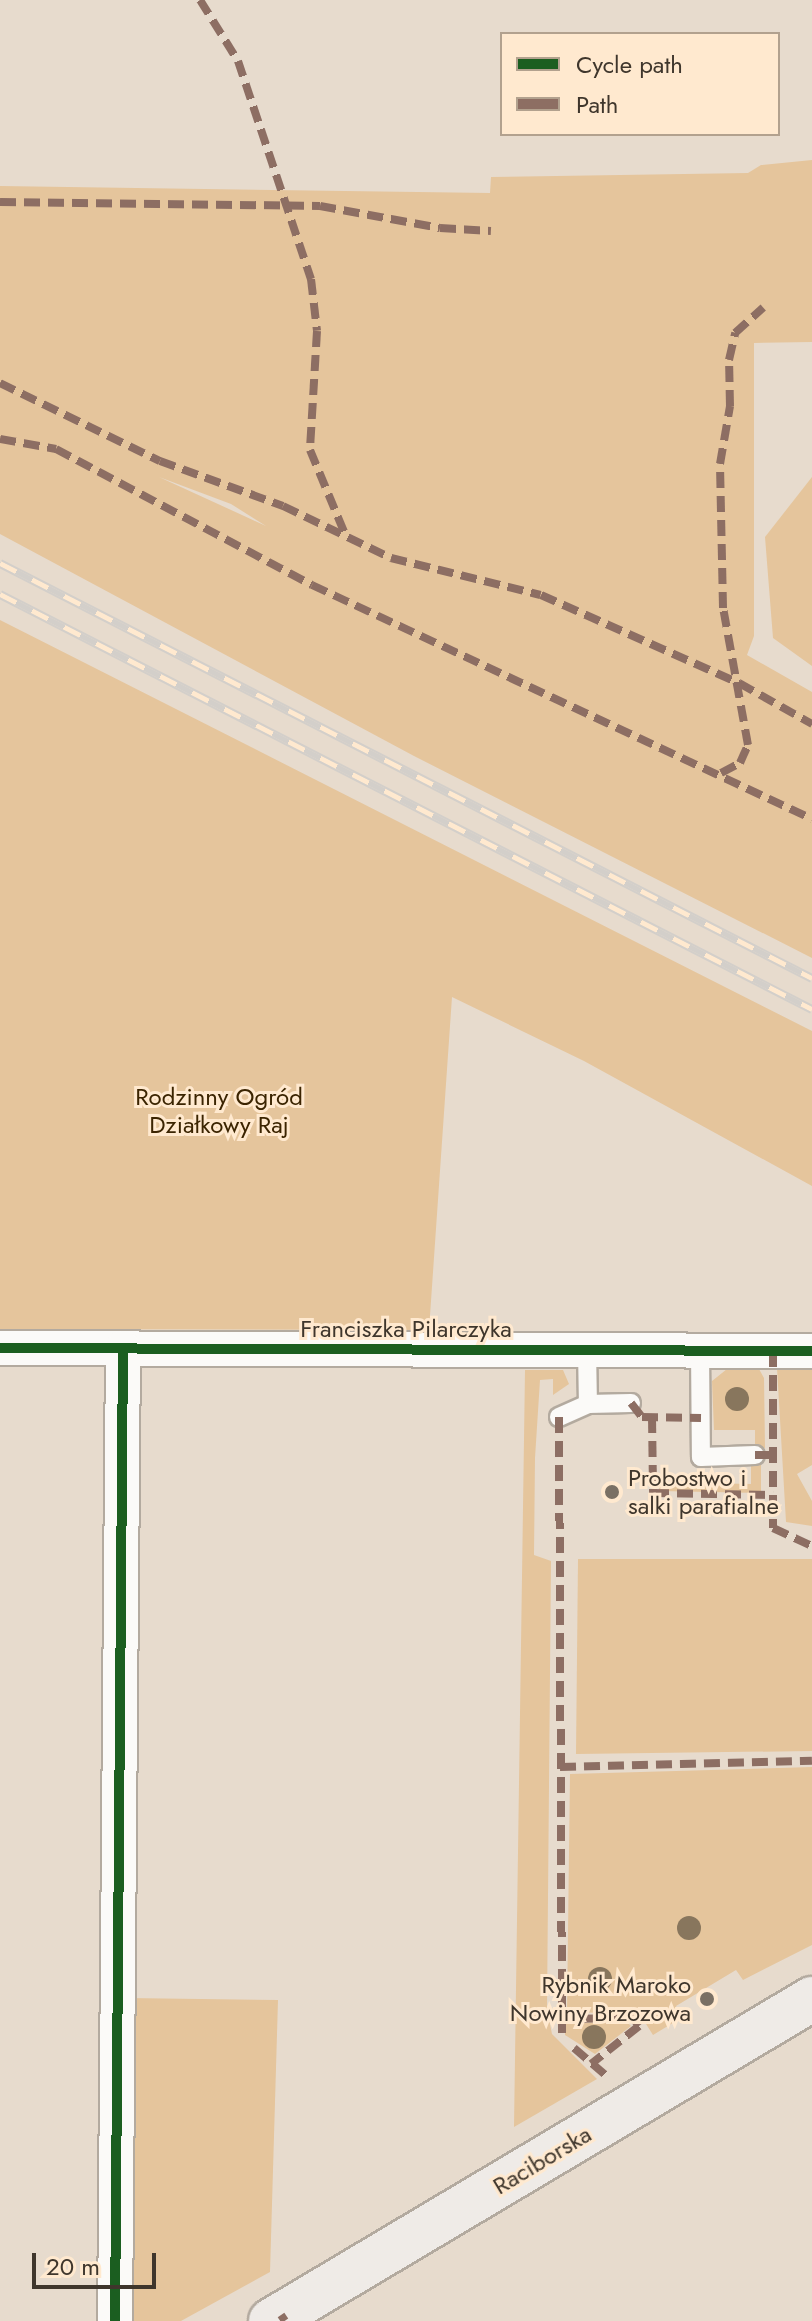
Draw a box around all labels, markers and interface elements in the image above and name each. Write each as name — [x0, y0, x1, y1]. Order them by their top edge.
legend — [500, 32, 780, 136]
text: Cycle path — [576, 47, 683, 82]
text: Path — [576, 87, 618, 122]
park label: Rodzinny Ogród Działkowy Raj — [135, 1083, 303, 1139]
street label: Franciszka Pilarczyka — [300, 1315, 512, 1343]
place label: Probostwo i salki parafialne — [628, 1464, 779, 1520]
marker: Probostwo i salki parafialne — [603, 1483, 621, 1501]
place label: Rybnik Maroko Nowiny Brzozowa — [510, 1971, 691, 2027]
marker: Rybnik Maroko Nowiny Brzozowa — [698, 1990, 716, 2008]
street label: Raciborska — [488, 2119, 596, 2201]
scale bar — [36, 2237, 160, 2287]
text: 20 m — [46, 2249, 100, 2284]

